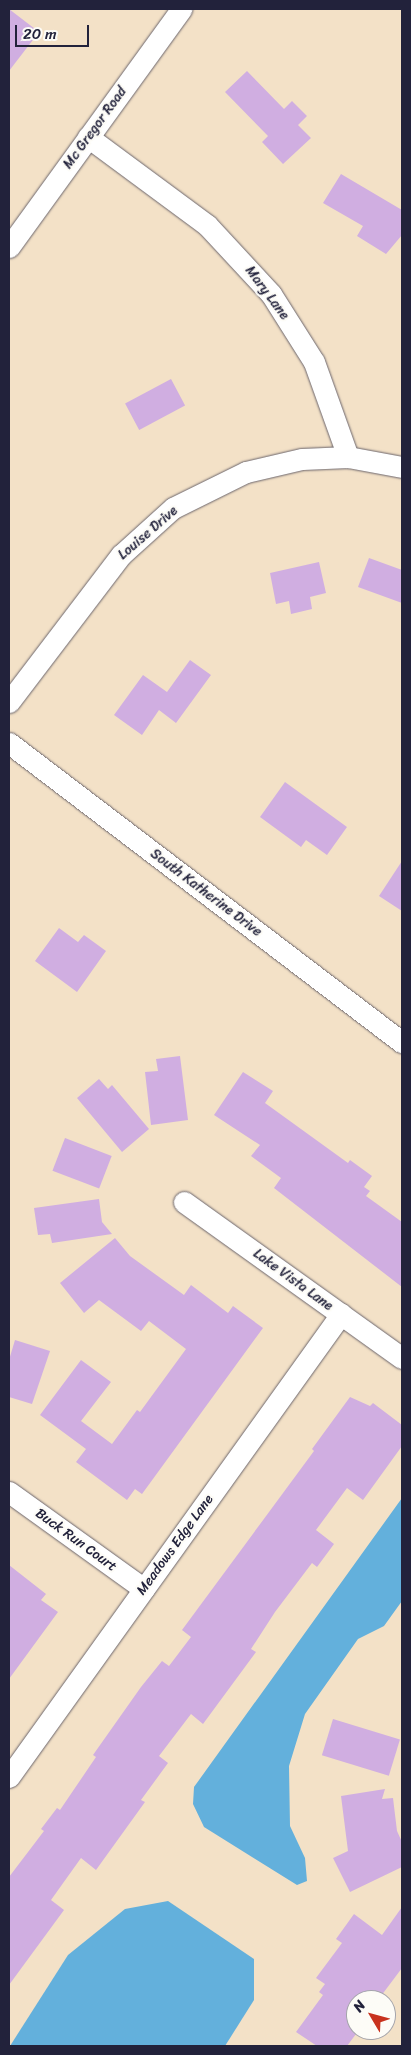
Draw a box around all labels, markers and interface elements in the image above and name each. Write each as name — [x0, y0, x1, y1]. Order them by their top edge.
scale bar — [18, 15, 91, 47]
text: 20 m — [23, 21, 57, 47]
street label: Mc Gregor Road — [60, 84, 130, 172]
street label: Mary Lane — [241, 263, 293, 323]
street label: Louise Drive — [115, 502, 181, 564]
street label: South Katherine Drive — [146, 845, 266, 941]
street label: Lake Vista Lane — [249, 1245, 337, 1315]
street label: Meadows Edge Lane — [133, 1491, 217, 1599]
street label: Buck Run Court — [32, 1505, 120, 1575]
north arrow — [346, 1990, 396, 2040]
text: N — [347, 1995, 372, 2018]

